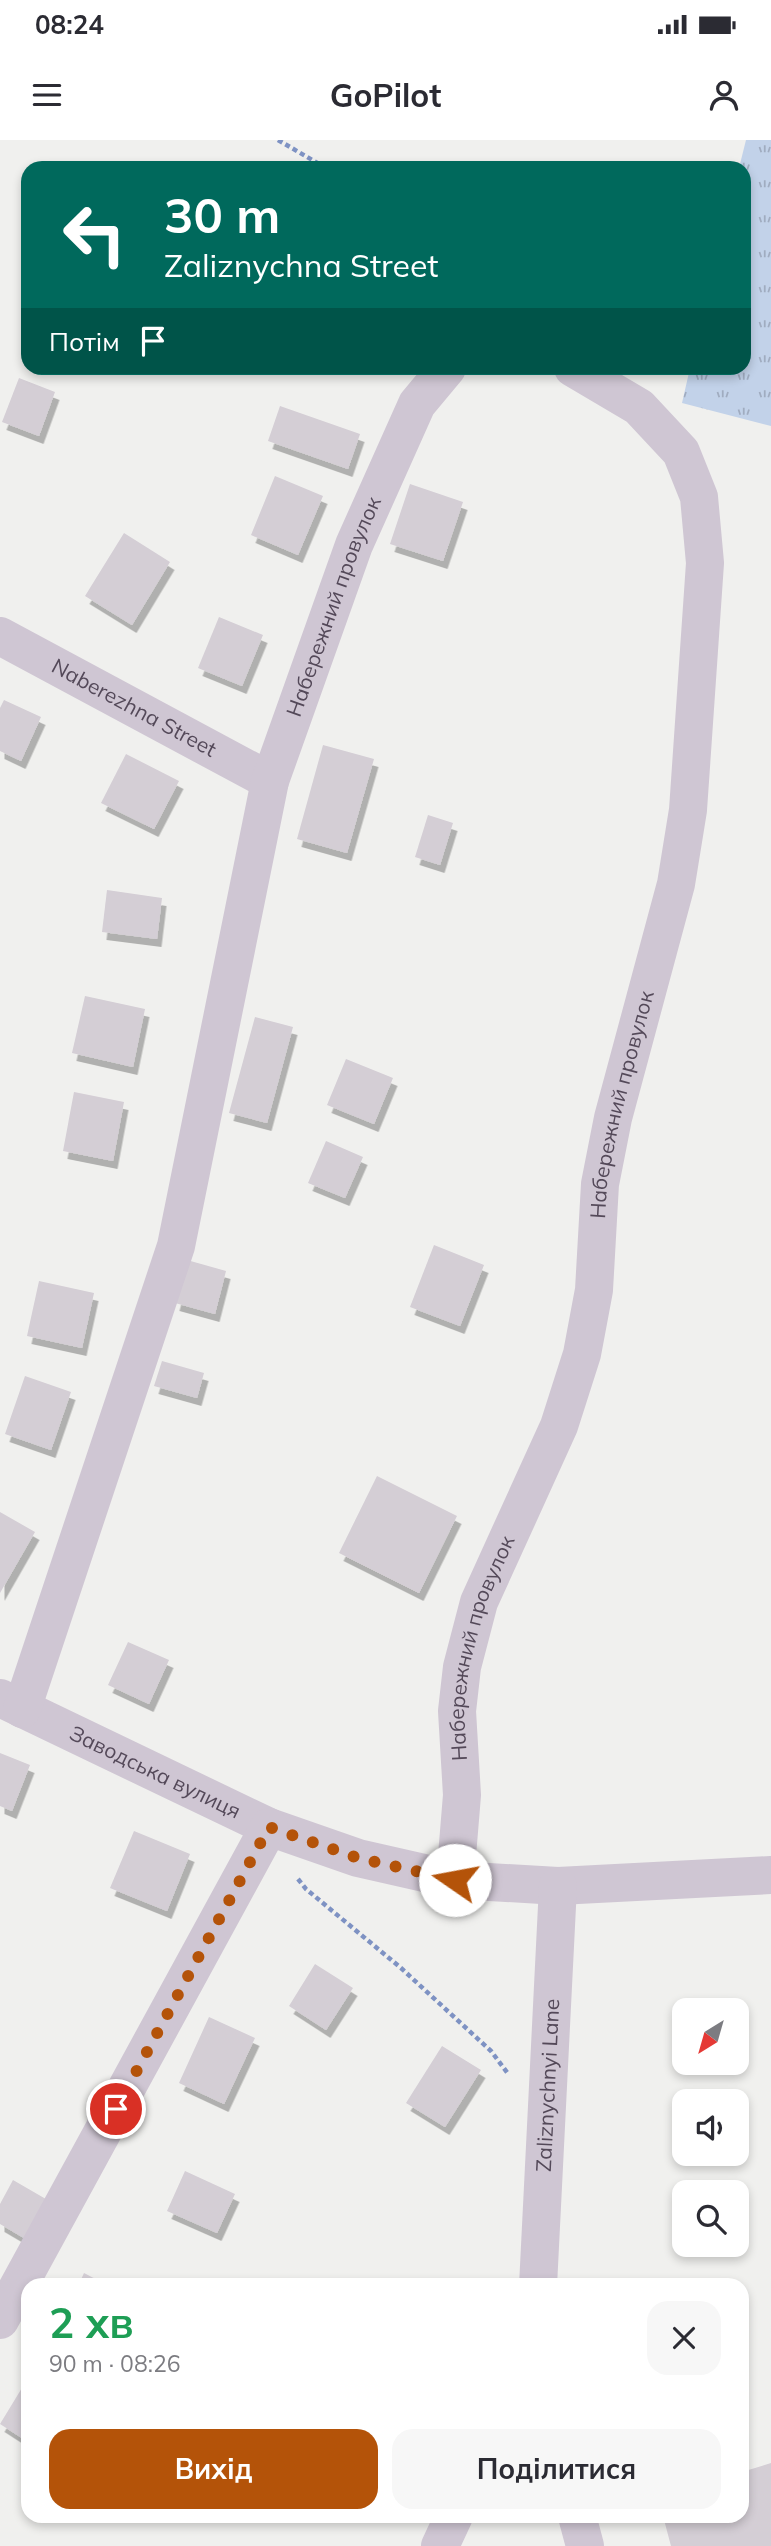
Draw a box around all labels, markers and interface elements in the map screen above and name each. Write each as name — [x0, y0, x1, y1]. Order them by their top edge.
text: 08:24 — [35, 8, 104, 41]
text: GoPilot — [330, 75, 441, 115]
icon: menu — [28, 76, 66, 114]
icon: person — [705, 76, 743, 114]
text: 30 m — [164, 184, 280, 245]
icon: left — [49, 189, 140, 280]
text: Zaliznychna Street — [164, 245, 439, 285]
icon: arrive — [134, 322, 172, 360]
text: Потім — [49, 325, 120, 358]
street label: Набережний провулок — [280, 491, 386, 720]
street label: Naberezhna Street — [48, 652, 221, 762]
street label: Набережний провулок — [584, 987, 659, 1219]
street label: Набережний провулок — [443, 1530, 520, 1762]
street label: Заводська вулиця — [66, 1719, 245, 1824]
position arrow — [418, 1843, 492, 1917]
street label: Zaliznychnyi Lane — [530, 1998, 564, 2172]
north arrow — [672, 1998, 749, 2076]
map controls — [672, 1998, 749, 2257]
pin — [86, 2079, 146, 2139]
button: sound — [672, 2089, 749, 2166]
icon: arrive — [97, 2090, 135, 2128]
button: search — [672, 2180, 749, 2257]
text: 2 хв — [49, 2296, 134, 2349]
button: close — [647, 2301, 721, 2375]
text: 90 m · 08:26 — [49, 2349, 181, 2378]
button: Вихід — [49, 2429, 378, 2509]
button: Поділитися — [392, 2429, 721, 2509]

